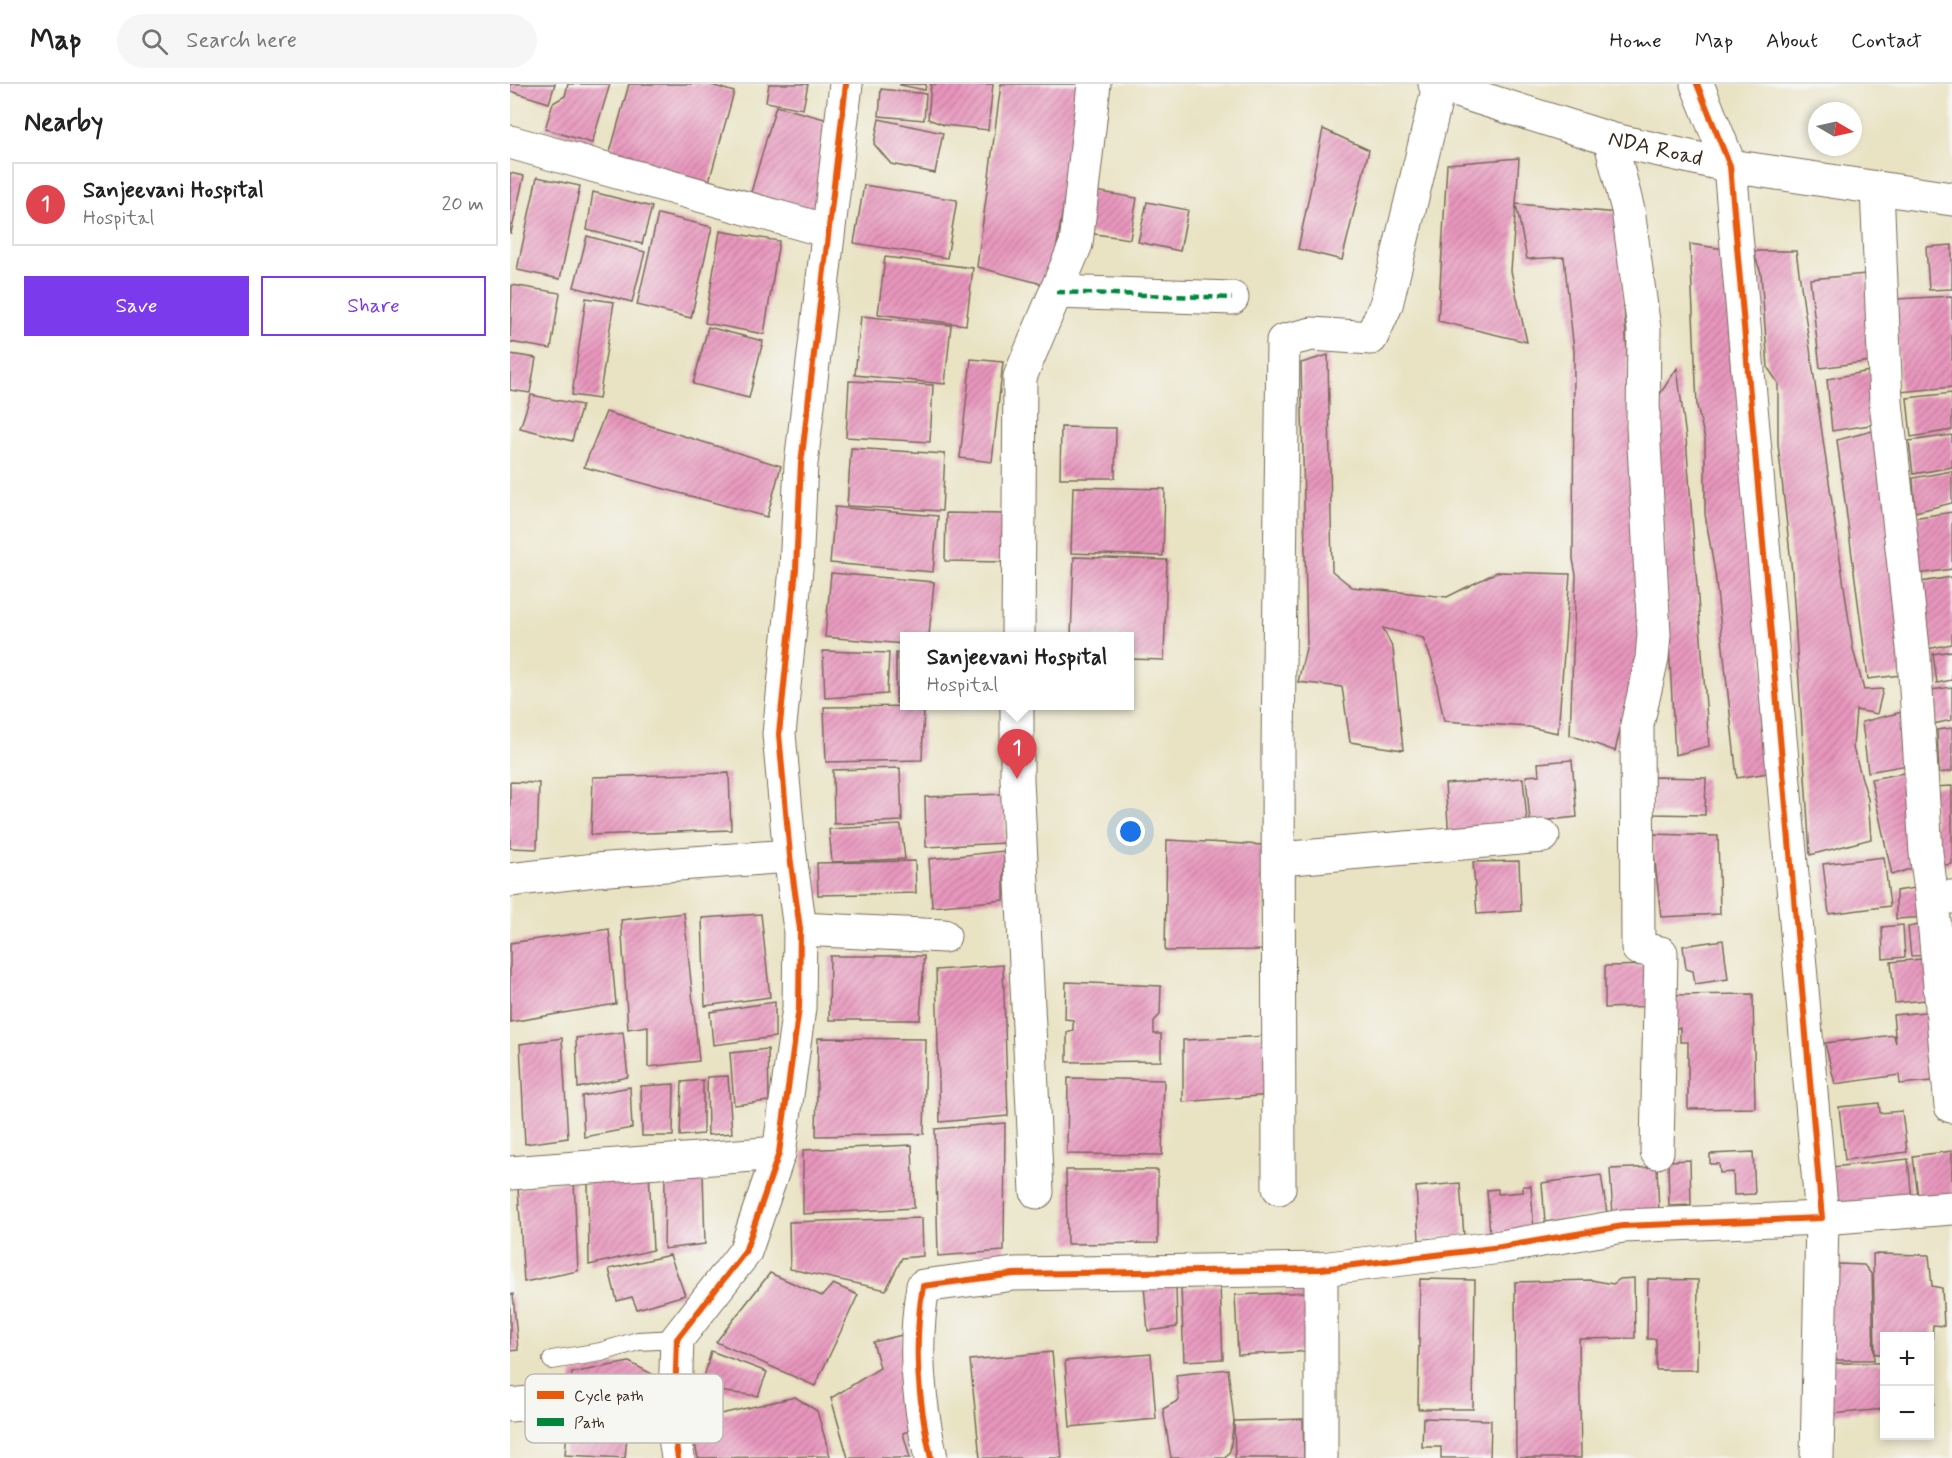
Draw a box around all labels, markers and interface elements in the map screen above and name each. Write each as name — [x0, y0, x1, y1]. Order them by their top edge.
search box — [117, 14, 537, 68]
text: Map — [30, 23, 81, 60]
icon: search — [138, 25, 171, 58]
text: Search here — [186, 27, 297, 55]
text: Home — [1610, 27, 1662, 55]
text: Map — [1695, 27, 1733, 55]
text: About — [1766, 27, 1818, 55]
text: Contact — [1851, 27, 1922, 55]
north arrow — [1808, 102, 1862, 156]
text: Nearby — [24, 106, 103, 140]
street label: NDA Road — [1606, 125, 1705, 173]
text: Sanjeevani Hospital — [83, 177, 264, 205]
text: 1 — [41, 191, 50, 218]
text: 20 m — [441, 191, 484, 218]
text: Hospital — [83, 205, 154, 232]
button: Save — [24, 276, 249, 336]
button: Share — [261, 276, 486, 336]
popup — [900, 632, 1134, 710]
text: Sanjeevani Hospital — [927, 644, 1107, 672]
text: Hospital — [927, 672, 998, 699]
pin: 1 — [998, 730, 1036, 779]
your location — [1116, 817, 1145, 846]
map controls — [1880, 1332, 1934, 1440]
button: + — [1880, 1332, 1934, 1386]
legend — [525, 1374, 723, 1443]
text: Cycle path — [574, 1386, 644, 1407]
button: − — [1880, 1386, 1934, 1440]
text: Path — [574, 1413, 605, 1434]

